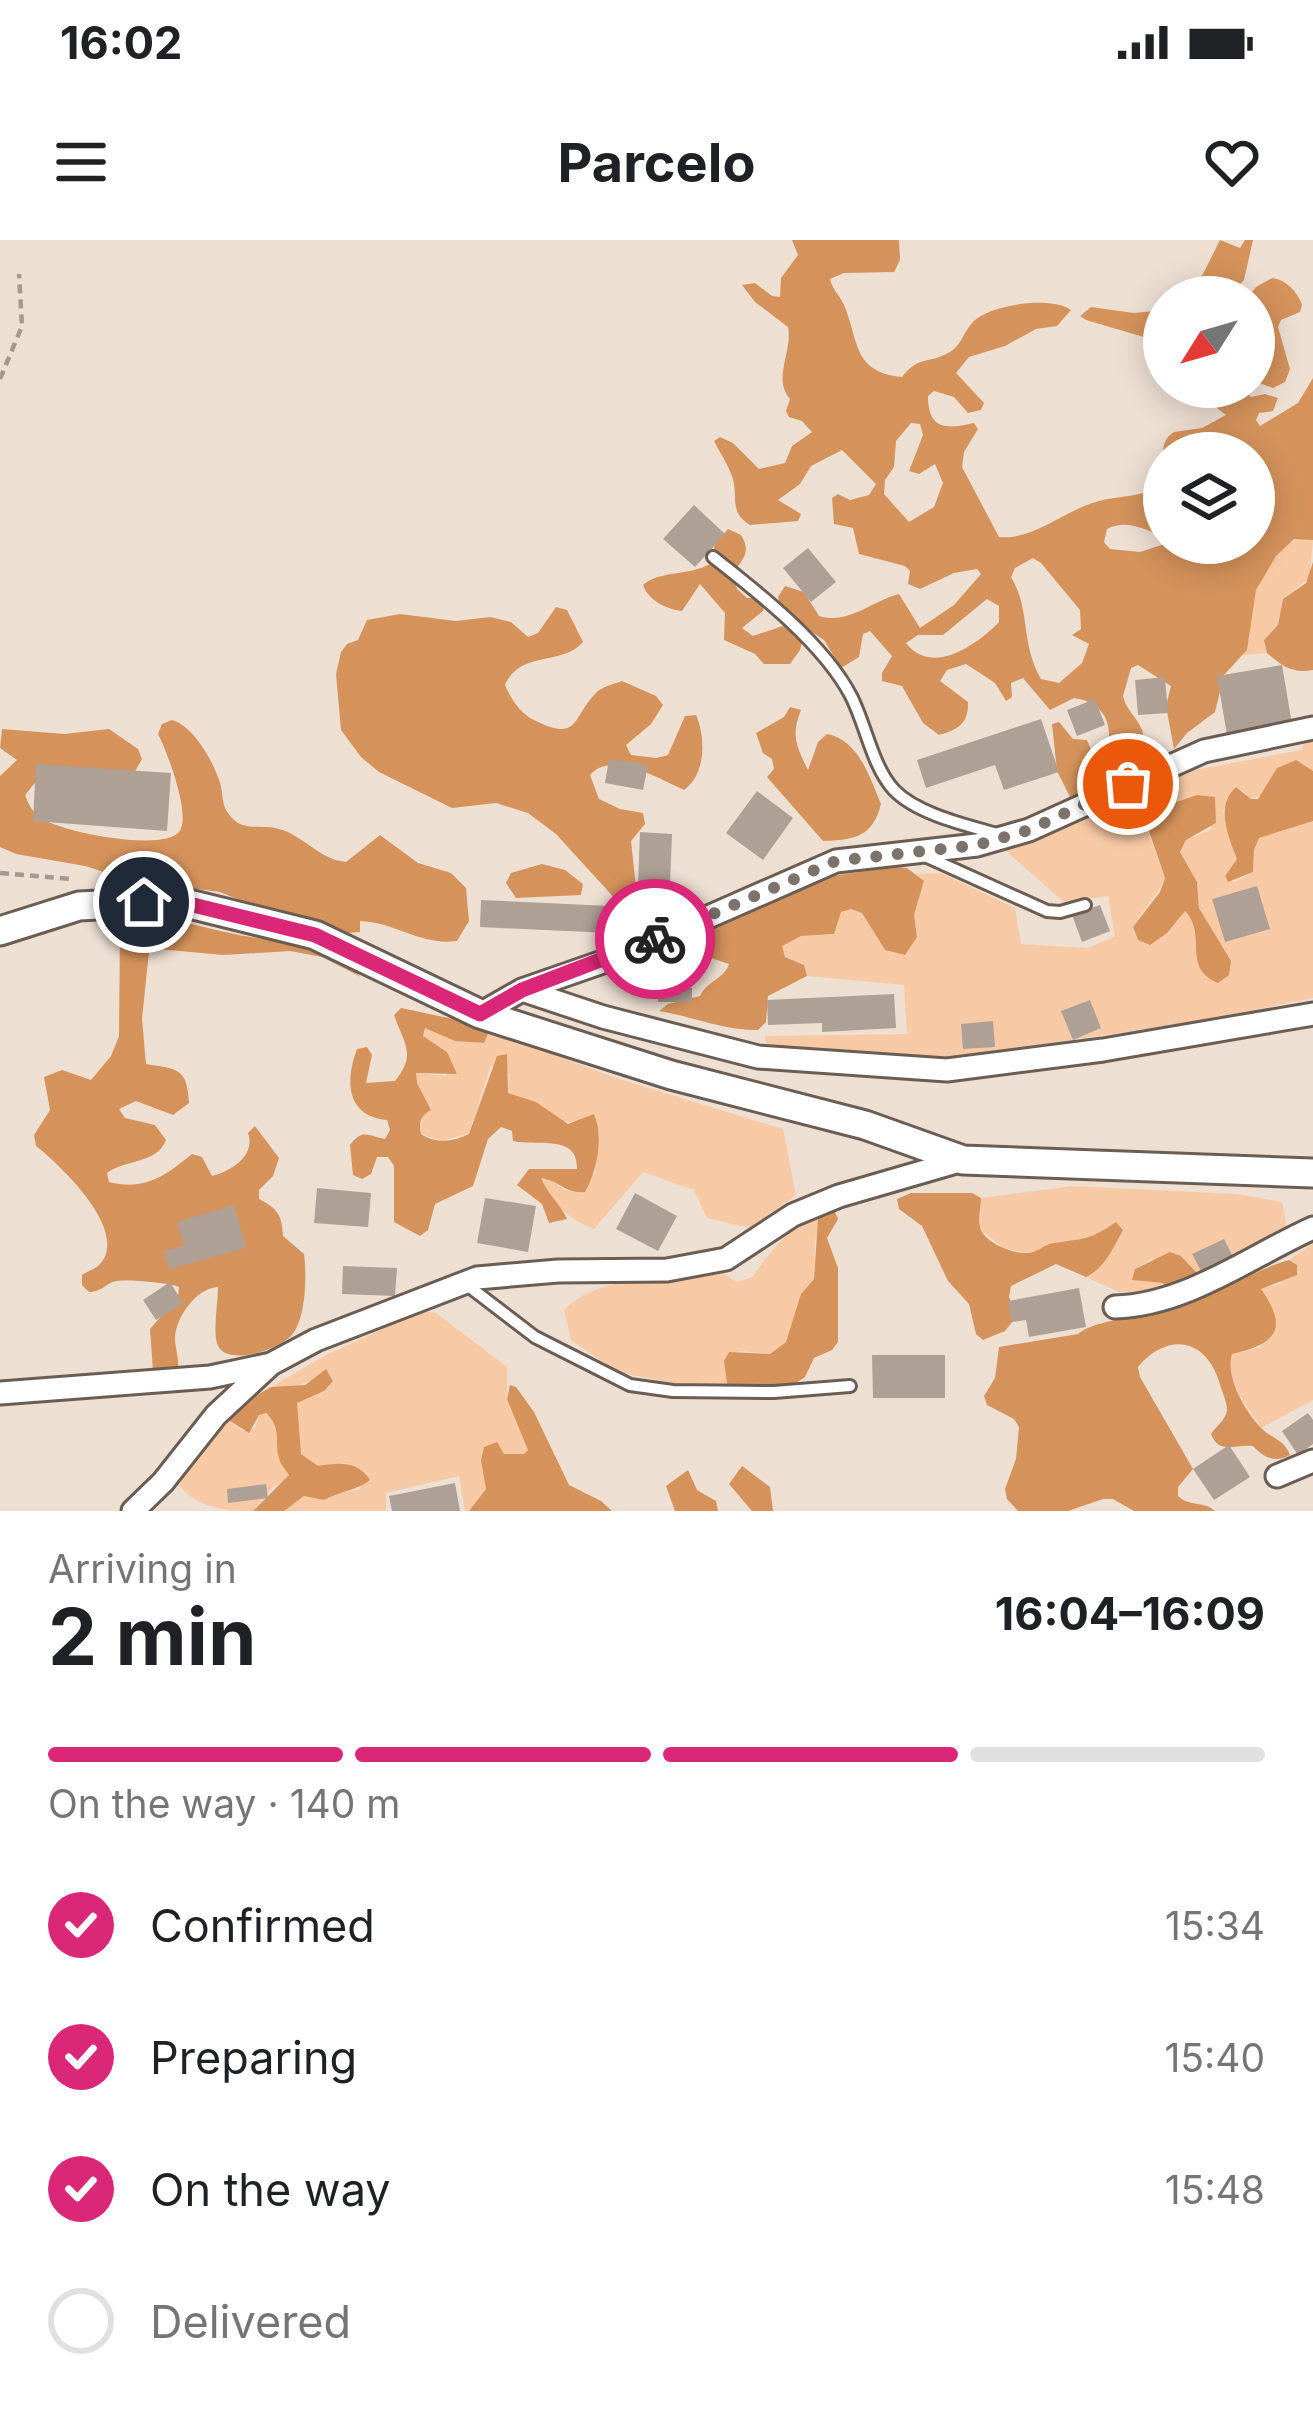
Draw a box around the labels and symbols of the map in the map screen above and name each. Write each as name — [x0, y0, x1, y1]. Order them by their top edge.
north arrow — [1143, 276, 1275, 408]
pin — [1077, 733, 1179, 835]
pin — [93, 851, 195, 953]
courier — [595, 879, 715, 999]

